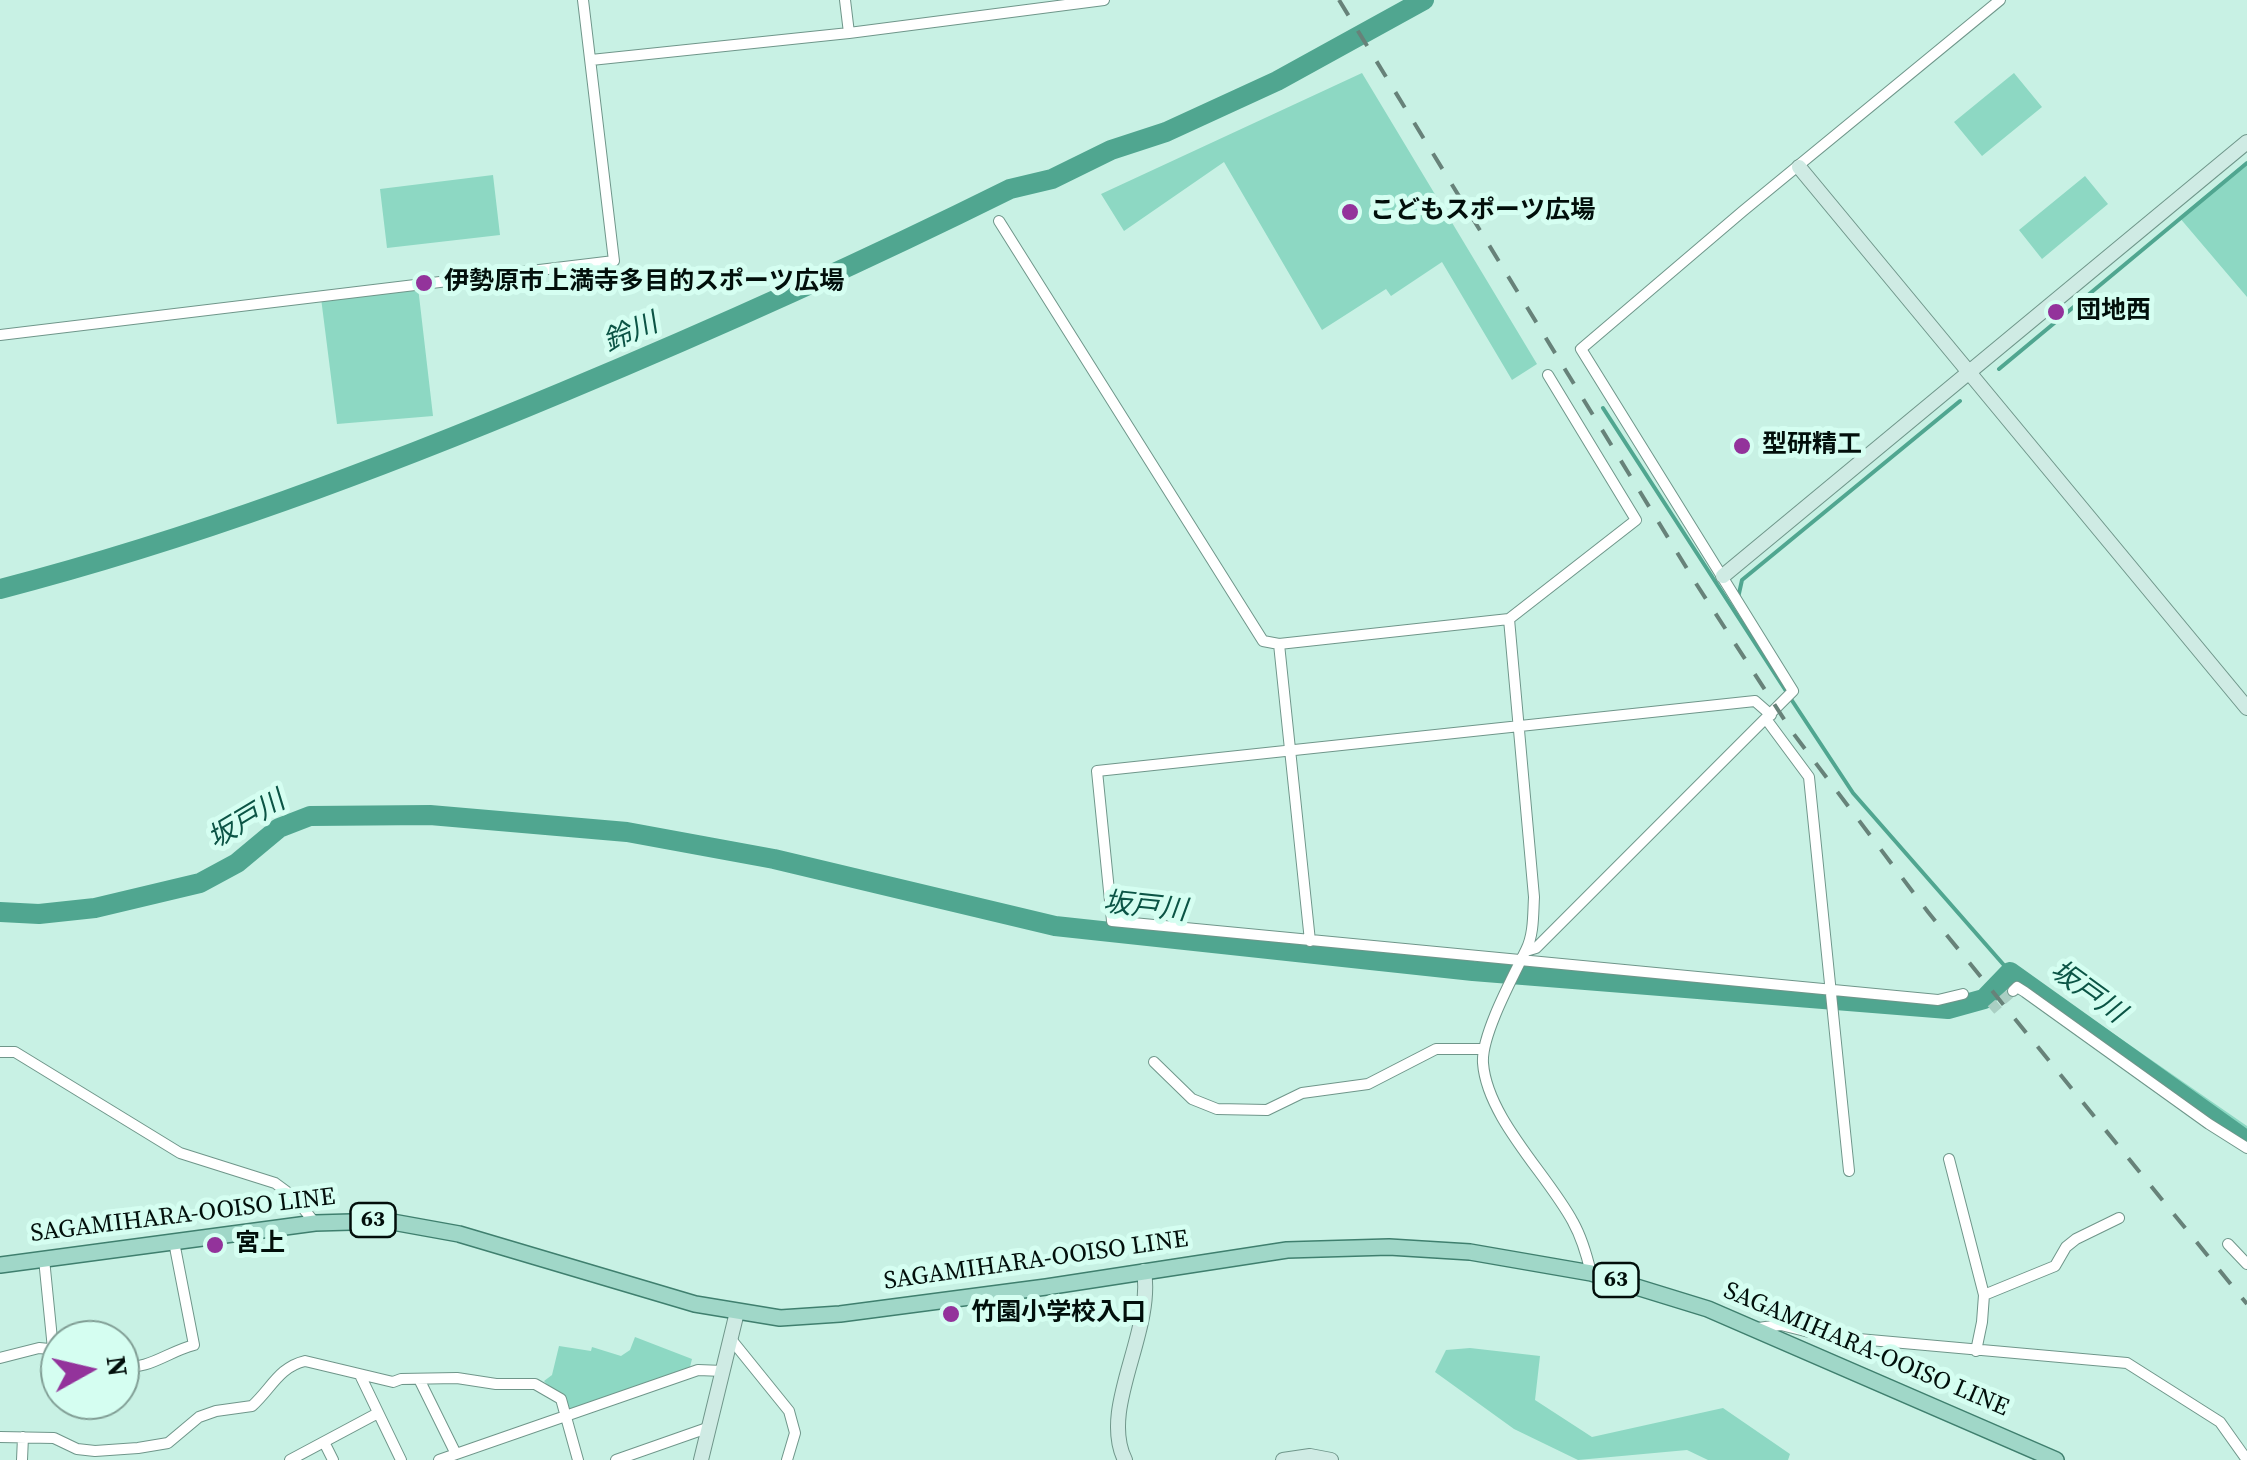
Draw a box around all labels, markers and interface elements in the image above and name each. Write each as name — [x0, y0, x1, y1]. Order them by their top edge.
place label: こどもスポーツ広場 — [1370, 197, 1595, 227]
marker: こどもスポーツ広場 — [1339, 201, 1361, 223]
place label: 伊勢原市上満寺多目的スポーツ広場 — [444, 268, 844, 298]
marker: 伊勢原市上満寺多目的スポーツ広場 — [413, 272, 435, 294]
place label: 団地西 — [2076, 297, 2151, 327]
marker: 団地西 — [2045, 301, 2067, 323]
water label: 鈴川 — [599, 308, 663, 360]
place label: 型研精工 — [1762, 431, 1862, 461]
marker: 型研精工 — [1731, 435, 1753, 457]
water label: 坂戸川 — [202, 785, 292, 857]
water label: 坂戸川 — [1101, 887, 1189, 929]
water label: 坂戸川 — [2043, 955, 2131, 1031]
street label: SAGAMIHARA-OOISO LINE — [29, 1182, 337, 1250]
road number: 63 — [350, 1203, 396, 1237]
street label: SAGAMIHARA-OOISO LINE — [882, 1225, 1190, 1297]
place label: 宮上 — [235, 1230, 285, 1260]
marker: 宮上 — [204, 1234, 226, 1256]
road number: 63 — [1594, 1263, 1638, 1297]
street label: SAGAMIHARA-OOISO LINE — [1719, 1276, 2013, 1424]
place label: 竹園小学校入口 — [971, 1299, 1146, 1329]
marker: 竹園小学校入口 — [940, 1303, 962, 1325]
north arrow — [40, 1320, 140, 1420]
text: N — [97, 1353, 138, 1379]

